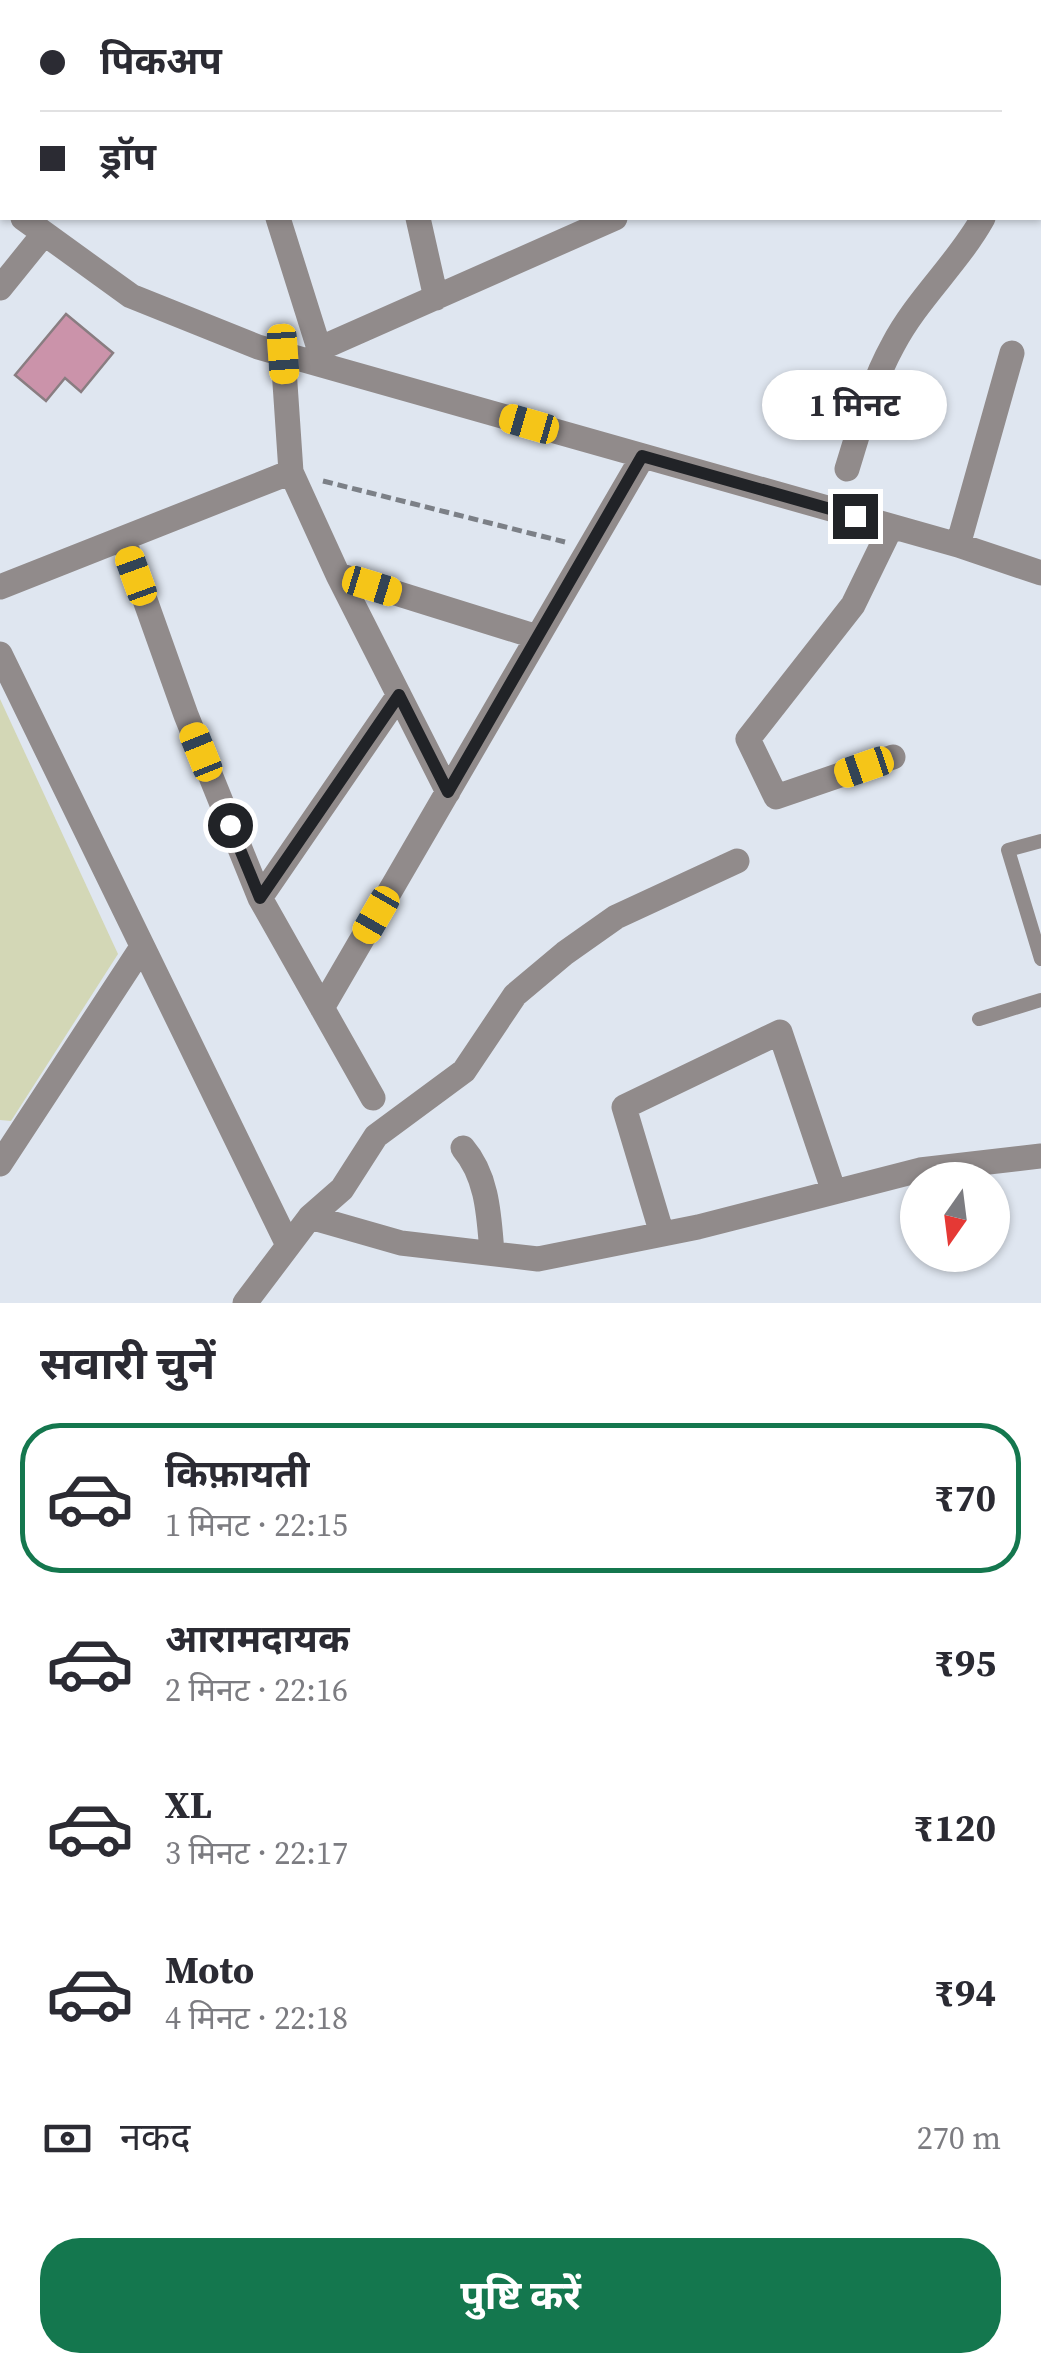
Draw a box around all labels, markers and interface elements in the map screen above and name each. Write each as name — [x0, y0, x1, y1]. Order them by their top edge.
text: पिकअप — [100, 35, 222, 87]
text: ड्रॉप — [100, 131, 156, 183]
car — [266, 323, 300, 385]
callout: 1 मिनट — [762, 371, 948, 441]
text: 1 मिनट — [809, 383, 900, 427]
car — [496, 401, 562, 447]
route end — [833, 494, 878, 539]
car — [112, 543, 160, 609]
car — [339, 563, 405, 609]
car — [176, 719, 226, 785]
car — [831, 743, 897, 791]
route start — [208, 803, 253, 848]
car — [348, 882, 404, 948]
north arrow — [900, 1162, 1010, 1272]
map controls — [900, 1162, 1010, 1272]
text: सवारी चुनें — [40, 1332, 215, 1394]
text: किफ़ायती — [165, 1448, 309, 1500]
icon: car — [45, 1453, 135, 1543]
text: ₹70 — [934, 1472, 996, 1524]
text: 1 मिनट · 22:15 — [165, 1503, 348, 1547]
text: आरामदायक — [165, 1613, 349, 1665]
icon: car — [45, 1618, 135, 1708]
text: ₹95 — [934, 1637, 996, 1689]
text: 2 मिनट · 22:16 — [165, 1668, 348, 1712]
text: XL — [165, 1779, 212, 1831]
icon: car — [45, 1783, 135, 1873]
text: ₹120 — [914, 1802, 996, 1854]
text: 3 मिनट · 22:17 — [165, 1831, 348, 1875]
text: Moto — [165, 1944, 254, 1996]
icon: car — [45, 1948, 135, 2038]
text: ₹94 — [934, 1967, 996, 2019]
text: 4 मिनट · 22:18 — [165, 1996, 348, 2040]
icon: cash — [40, 2111, 95, 2166]
text: नकद — [120, 2111, 190, 2163]
text: 270 m — [917, 2116, 1001, 2160]
button: पुष्टि करें — [40, 2238, 1001, 2353]

